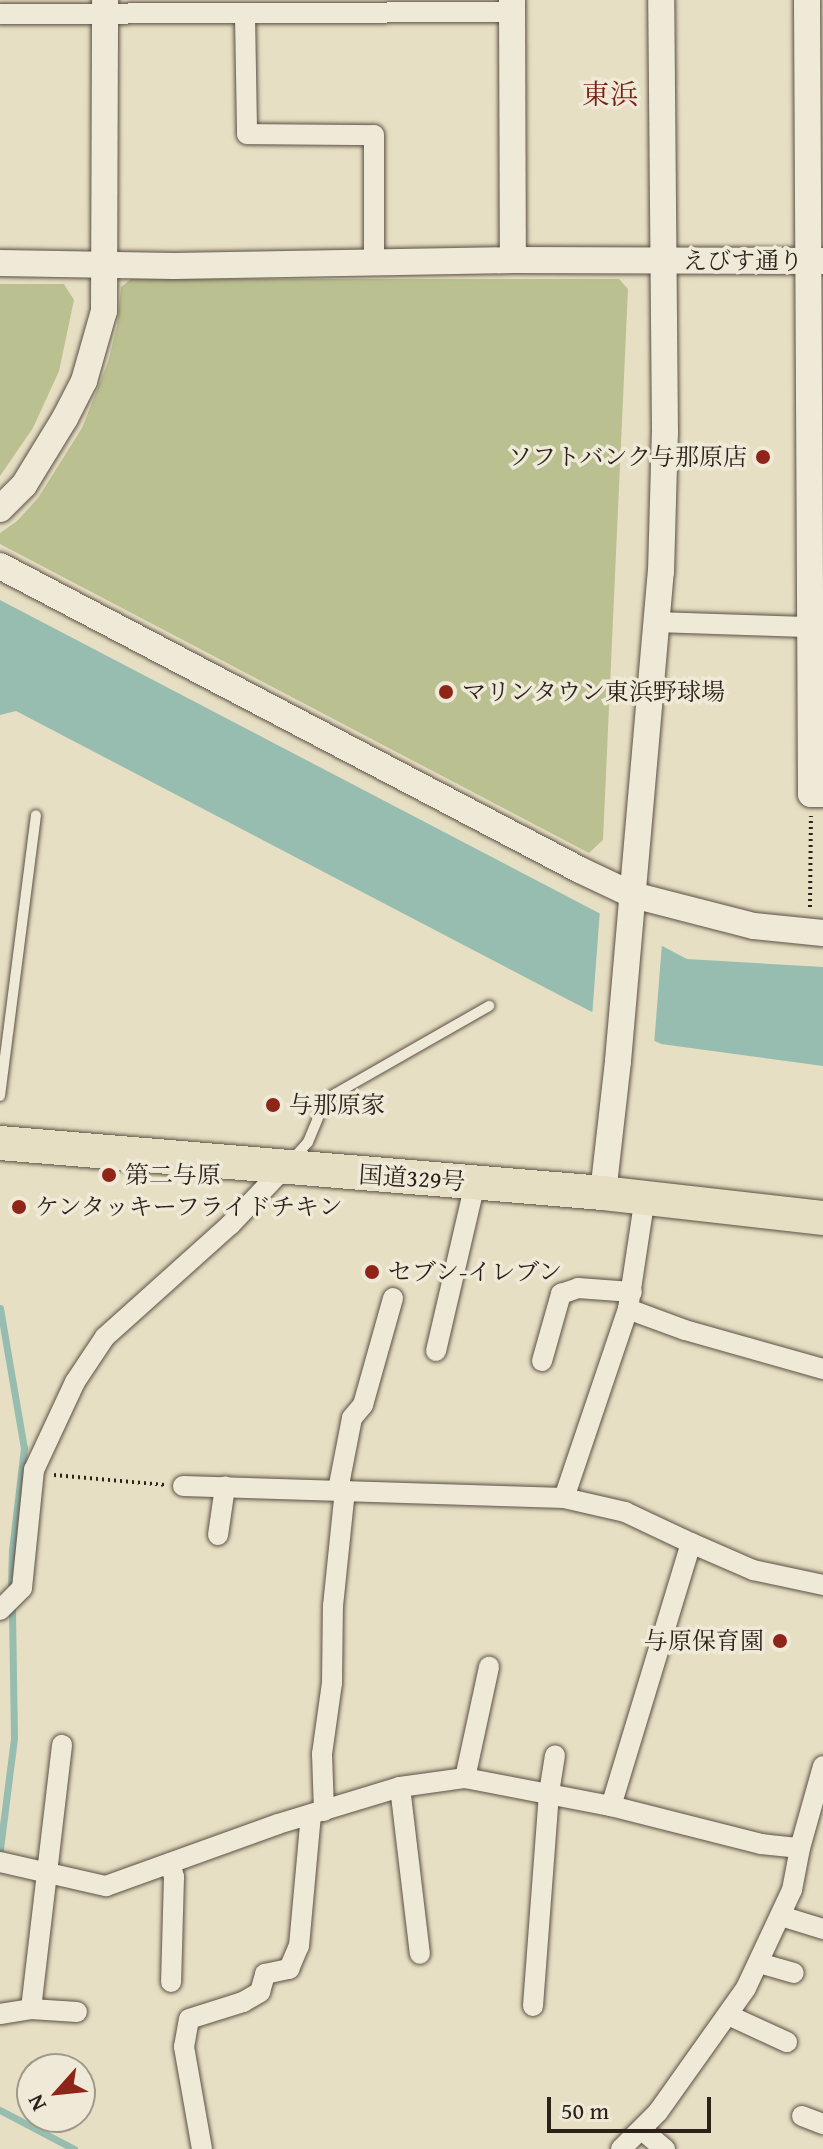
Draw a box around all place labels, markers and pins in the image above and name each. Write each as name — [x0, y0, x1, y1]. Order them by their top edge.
place label: ソフトバンク与那原店 — [507, 443, 747, 471]
marker: ソフトバンク与那原店 — [754, 448, 772, 466]
place label: マリンタウン東浜野球場 — [462, 678, 726, 706]
marker: マリンタウン東浜野球場 — [437, 683, 455, 701]
place label: 与那原家 — [289, 1091, 385, 1119]
marker: 与那原家 — [264, 1096, 282, 1114]
place label: 第二与原 — [125, 1161, 221, 1189]
marker: 第二与原 — [100, 1166, 118, 1184]
place label: ケンタッキーフライドチキン — [35, 1193, 347, 1221]
marker: ケンタッキーフライドチキン — [10, 1198, 28, 1216]
place label: セブン-イレブン — [388, 1258, 564, 1286]
marker: セブン-イレブン — [363, 1263, 381, 1281]
place label: 与原保育園 — [644, 1627, 764, 1655]
marker: 与原保育園 — [771, 1632, 789, 1650]

